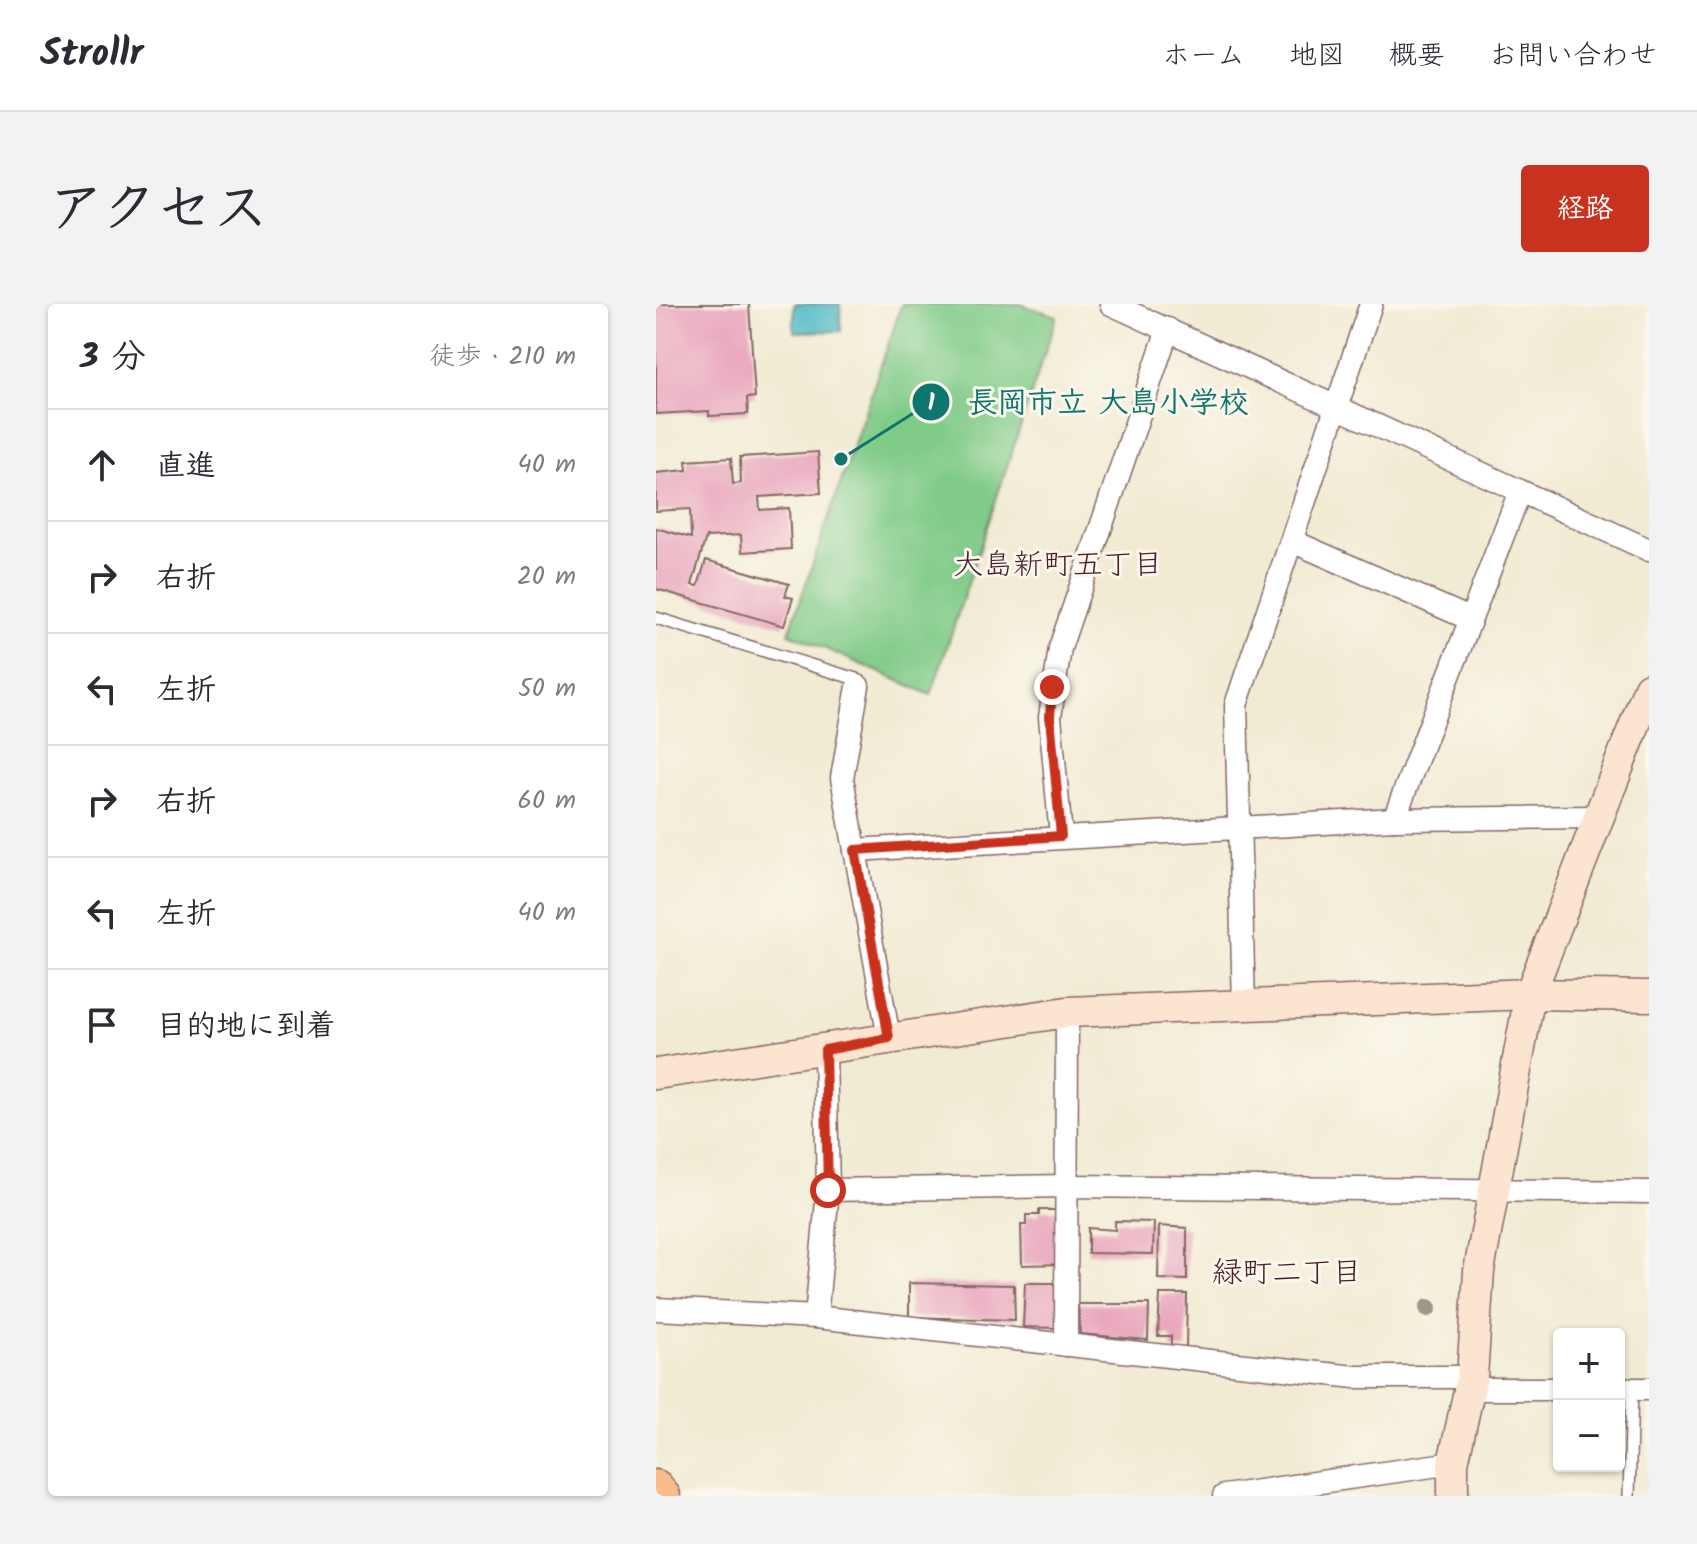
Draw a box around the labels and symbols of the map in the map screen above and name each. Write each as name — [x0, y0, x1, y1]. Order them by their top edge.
callout: 長岡市立 大島小学校 — [911, 375, 1264, 429]
text: 長岡市立 大島小学校 — [967, 380, 1249, 428]
text: 1 — [927, 384, 935, 423]
district label: 大島新町五丁目 — [953, 542, 1163, 590]
route end — [1034, 669, 1070, 705]
route start — [810, 1172, 846, 1208]
district label: 緑町二丁目 — [1212, 1250, 1362, 1298]

